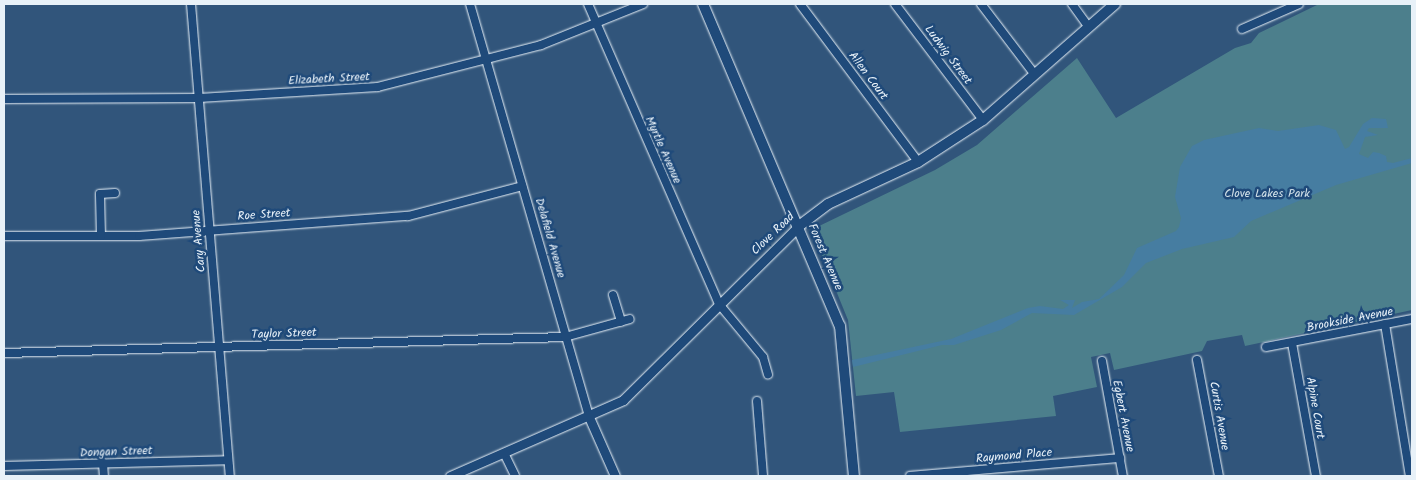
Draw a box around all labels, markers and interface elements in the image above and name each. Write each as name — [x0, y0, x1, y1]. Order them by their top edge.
street label: Ludwig Street — [921, 23, 975, 87]
street label: Allen Court — [845, 49, 891, 103]
street label: Elizabeth Street — [288, 70, 370, 88]
street label: Myrtle Avenue — [642, 114, 684, 186]
park label: Clove Lakes Park — [1224, 187, 1310, 201]
street label: Delafield Avenue — [532, 196, 568, 280]
street label: Roe Street — [237, 206, 291, 224]
street label: Cary Avenue — [189, 209, 209, 273]
street label: Clove Road — [748, 210, 798, 258]
street label: Forest Avenue — [805, 222, 845, 292]
street label: Brookside Avenue — [1306, 305, 1394, 335]
street label: Taylor Street — [251, 326, 317, 342]
street label: Alpine Court — [1302, 376, 1328, 440]
street label: Egbert Avenue — [1109, 379, 1137, 453]
street label: Curtis Avenue — [1206, 380, 1232, 452]
street label: Dongan Street — [80, 444, 152, 460]
street label: Raymond Place — [975, 446, 1053, 466]

